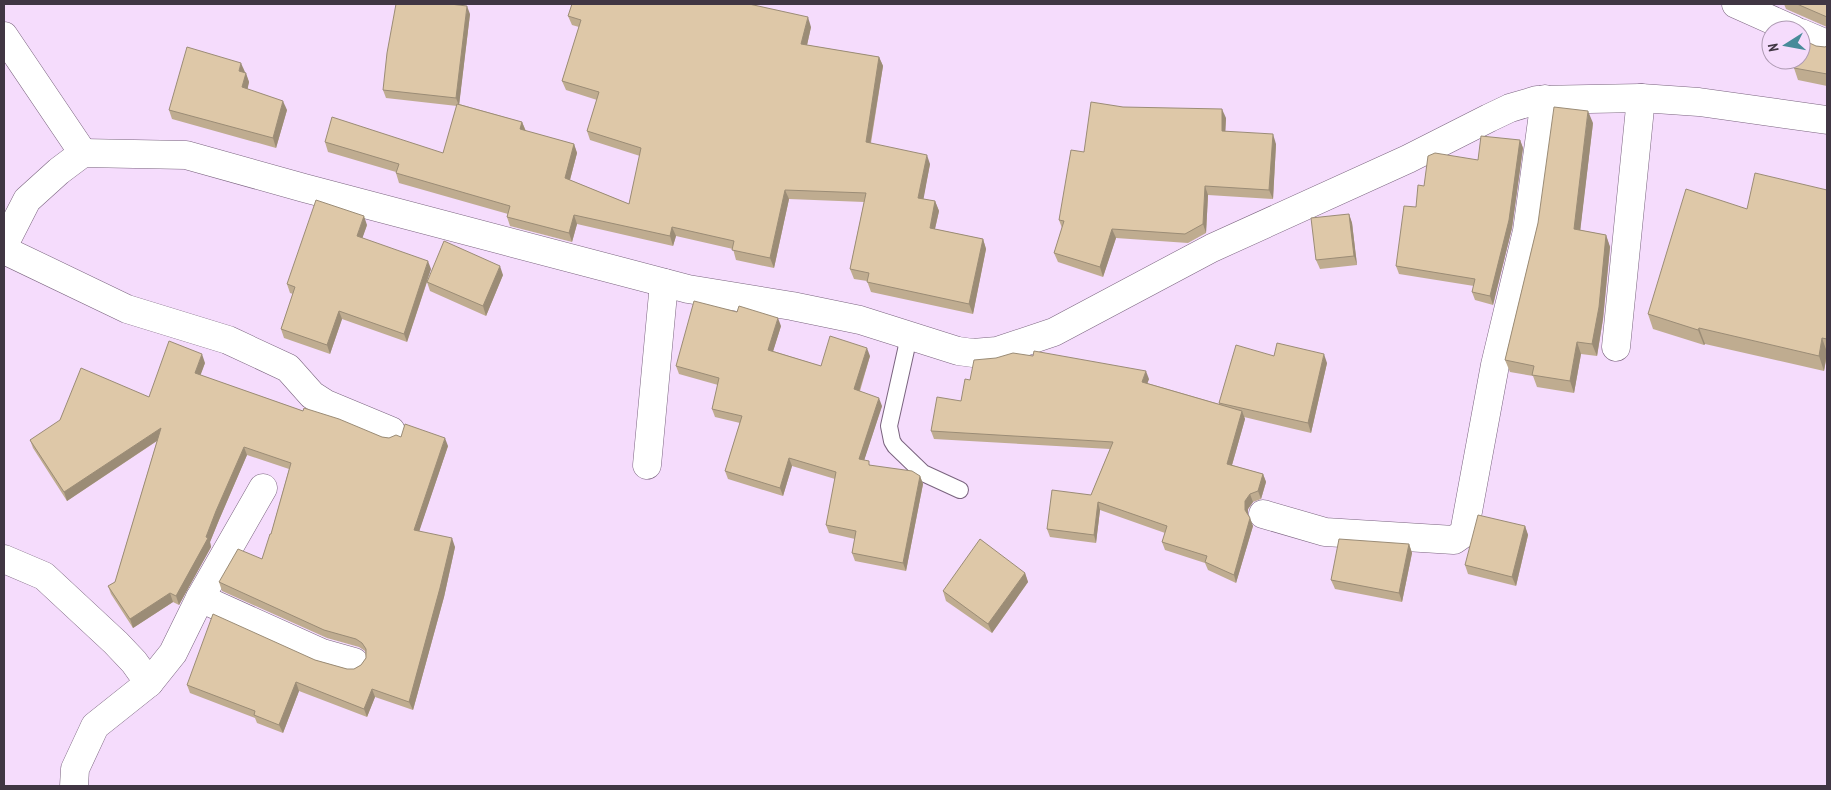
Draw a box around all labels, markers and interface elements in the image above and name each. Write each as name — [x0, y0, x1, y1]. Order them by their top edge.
north arrow — [1761, 20, 1811, 70]
text: N — [1764, 42, 1783, 53]

